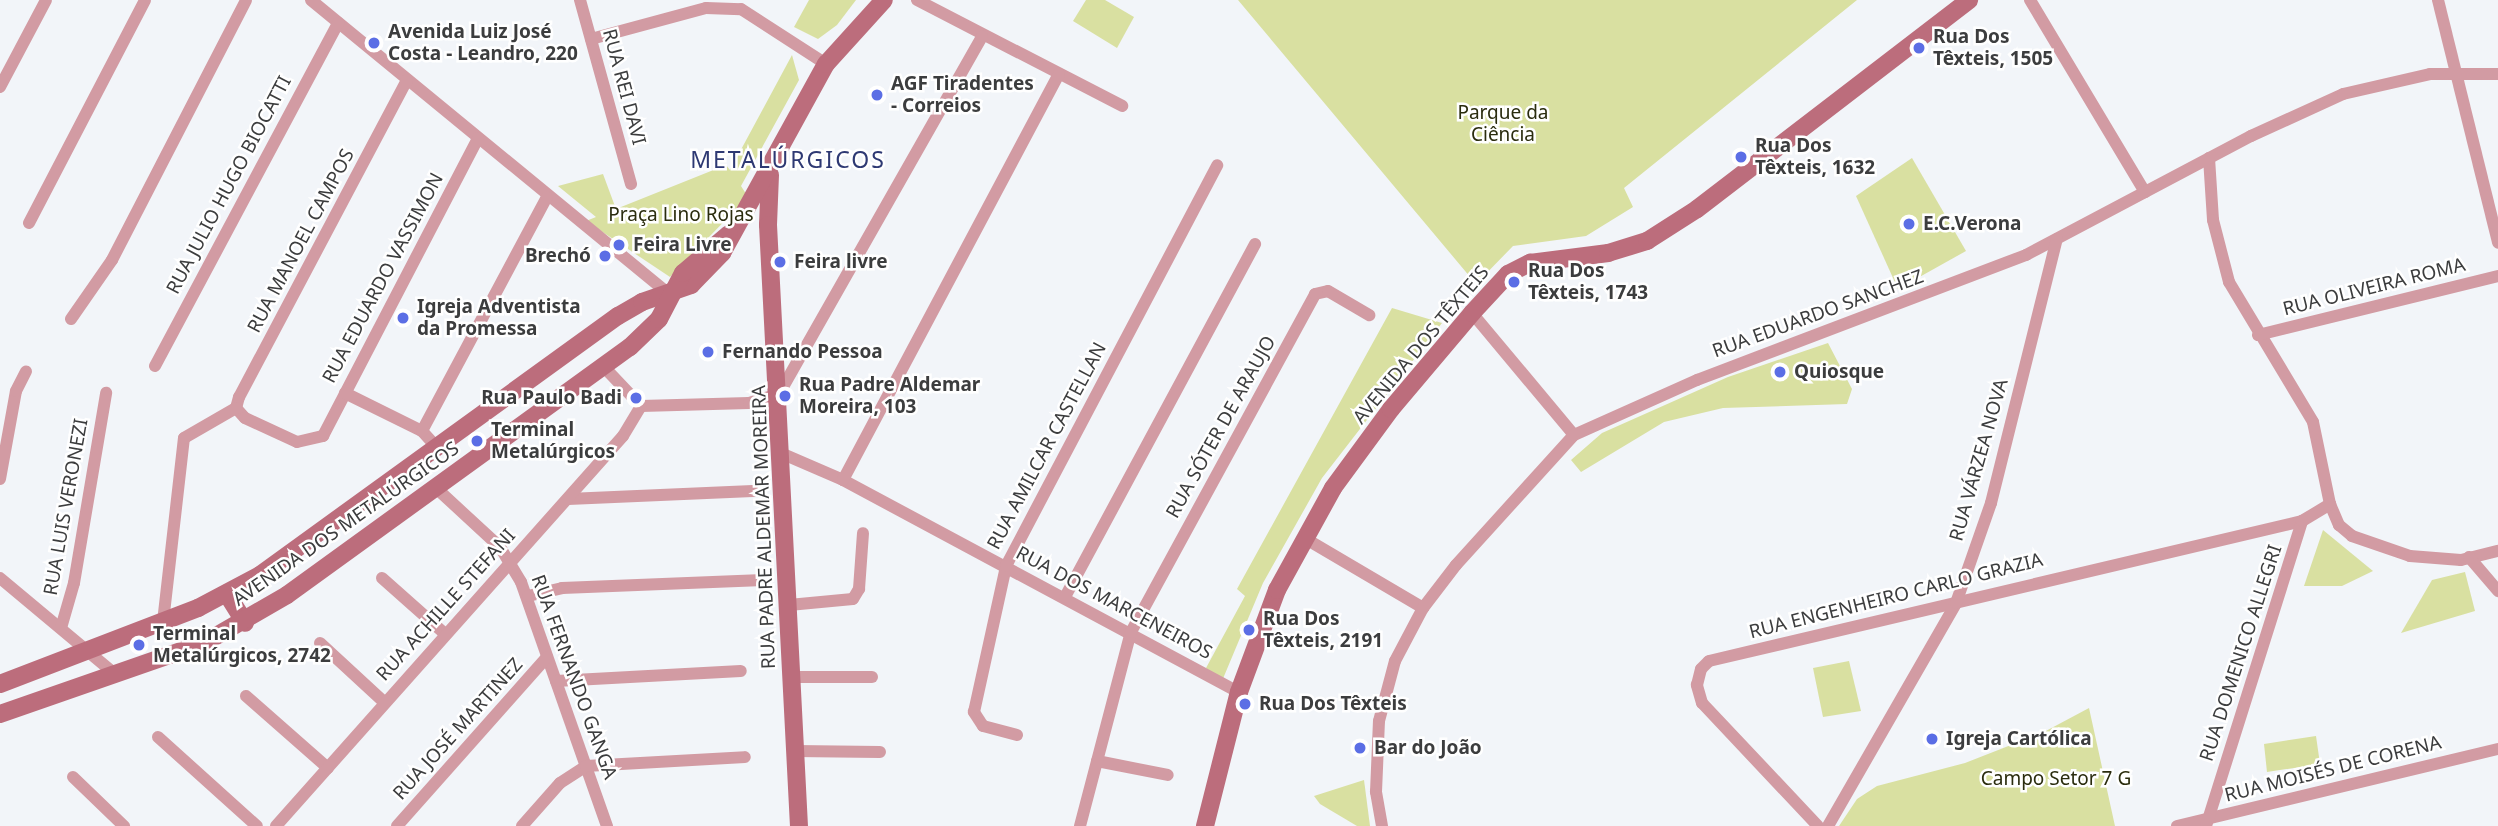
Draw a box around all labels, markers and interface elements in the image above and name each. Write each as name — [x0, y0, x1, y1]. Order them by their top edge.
place label: Avenida Luiz José Costa - Leandro, 220 — [388, 21, 578, 65]
place label: Rua Dos Têxteis, 1505 — [1933, 26, 2053, 70]
street label: RUA REI DAVI — [598, 27, 650, 147]
marker: Avenida Luiz José Costa - Leandro, 220 — [366, 35, 382, 51]
marker: Rua Dos Têxteis, 1505 — [1911, 40, 1927, 56]
street label: RUA JULIO HUGO BIOCATTI — [162, 72, 296, 298]
place label: AGF Tiradentes - Correios — [891, 73, 1034, 117]
marker: AGF Tiradentes - Correios — [869, 87, 885, 103]
park label: Parque da Ciência — [1457, 102, 1549, 146]
place label: Rua Dos Têxteis, 1632 — [1755, 135, 1875, 179]
street label: RUA MANOEL CAMPOS — [243, 145, 359, 337]
district label: METALÚRGICOS — [692, 145, 884, 173]
marker: Rua Dos Têxteis, 1632 — [1733, 149, 1749, 165]
street label: RUA EDUARDO VASSIMON — [318, 169, 448, 387]
park label: Praça Lino Rojas — [608, 204, 754, 226]
place label: E.C.Verona — [1923, 213, 2021, 235]
marker: E.C.Verona — [1901, 216, 1917, 232]
place label: Feira Livre — [633, 234, 731, 256]
marker: Feira Livre — [611, 237, 627, 253]
place label: Brechó — [525, 245, 591, 267]
marker: Brechó — [597, 248, 613, 264]
place label: Feira livre — [794, 251, 888, 273]
street label: RUA OLIVEIRA ROMA — [2280, 253, 2468, 321]
marker: Feira livre — [772, 254, 788, 270]
place label: Rua Dos Têxteis, 1743 — [1528, 260, 1648, 304]
street label: AVENIDA DOS TÊXTEIS — [1348, 261, 1494, 429]
street label: RUA EDUARDO SANCHEZ — [1709, 265, 1927, 363]
marker: Rua Dos Têxteis, 1743 — [1506, 274, 1522, 290]
place label: Igreja Adventista da Promessa — [417, 296, 581, 340]
marker: Igreja Adventista da Promessa — [395, 310, 411, 326]
street label: RUA SÓTER DE ARAUJO — [1161, 332, 1281, 522]
street label: RUA AMILCAR CASTELLAN — [983, 339, 1111, 553]
place label: Fernando Pessoa — [722, 341, 883, 363]
marker: Fernando Pessoa — [700, 344, 716, 360]
place label: Quiosque — [1794, 361, 1884, 383]
marker: Quiosque — [1772, 364, 1788, 380]
place label: Rua Padre Aldemar Moreira, 103 — [799, 374, 980, 418]
street label: RUA VÁRZEA NOVA — [1945, 376, 2013, 544]
street label: RUA PADRE ALDEMAR MOREIRA — [748, 385, 780, 669]
place label: Rua Paulo Badi — [481, 387, 622, 409]
marker: Rua Padre Aldemar Moreira, 103 — [777, 388, 793, 404]
marker: Rua Paulo Badi — [628, 390, 644, 406]
street label: RUA LUIS VERONEZI — [39, 417, 93, 597]
place label: Terminal Metalúrgicos — [491, 419, 615, 463]
marker: Terminal Metalúrgicos — [469, 433, 485, 449]
street label: AVENIDA DOS METALÚRGICOS — [229, 437, 463, 611]
street label: RUA ACHILLE STEFANI — [372, 524, 520, 686]
street label: RUA DOS MARCENEIROS — [1012, 542, 1216, 664]
street label: RUA DOMENICO ALLEGRI — [2195, 542, 2287, 764]
street label: RUA ENGENHEIRO CARLO GRAZIA — [1747, 548, 2045, 644]
street label: RUA FERNANDO GANGA — [526, 572, 622, 782]
place label: Rua Dos Têxteis, 2191 — [1263, 608, 1383, 652]
marker: Rua Dos Têxteis, 2191 — [1241, 622, 1257, 638]
place label: Terminal Metalúrgicos, 2742 — [153, 623, 331, 667]
marker: Terminal Metalúrgicos, 2742 — [131, 637, 147, 653]
street label: RUA JOSÉ MARTINEZ — [388, 654, 528, 804]
place label: Rua Dos Têxteis — [1259, 693, 1407, 715]
marker: Rua Dos Têxteis — [1237, 696, 1253, 712]
place label: Igreja Cartólica — [1946, 728, 2092, 750]
marker: Igreja Cartólica — [1924, 731, 1940, 747]
street label: RUA MOISÉS DE CORENA — [2222, 731, 2444, 807]
place label: Bar do João — [1374, 737, 1482, 759]
marker: Bar do João — [1352, 740, 1368, 756]
park label: Campo Setor 7 G — [1981, 768, 2131, 790]

